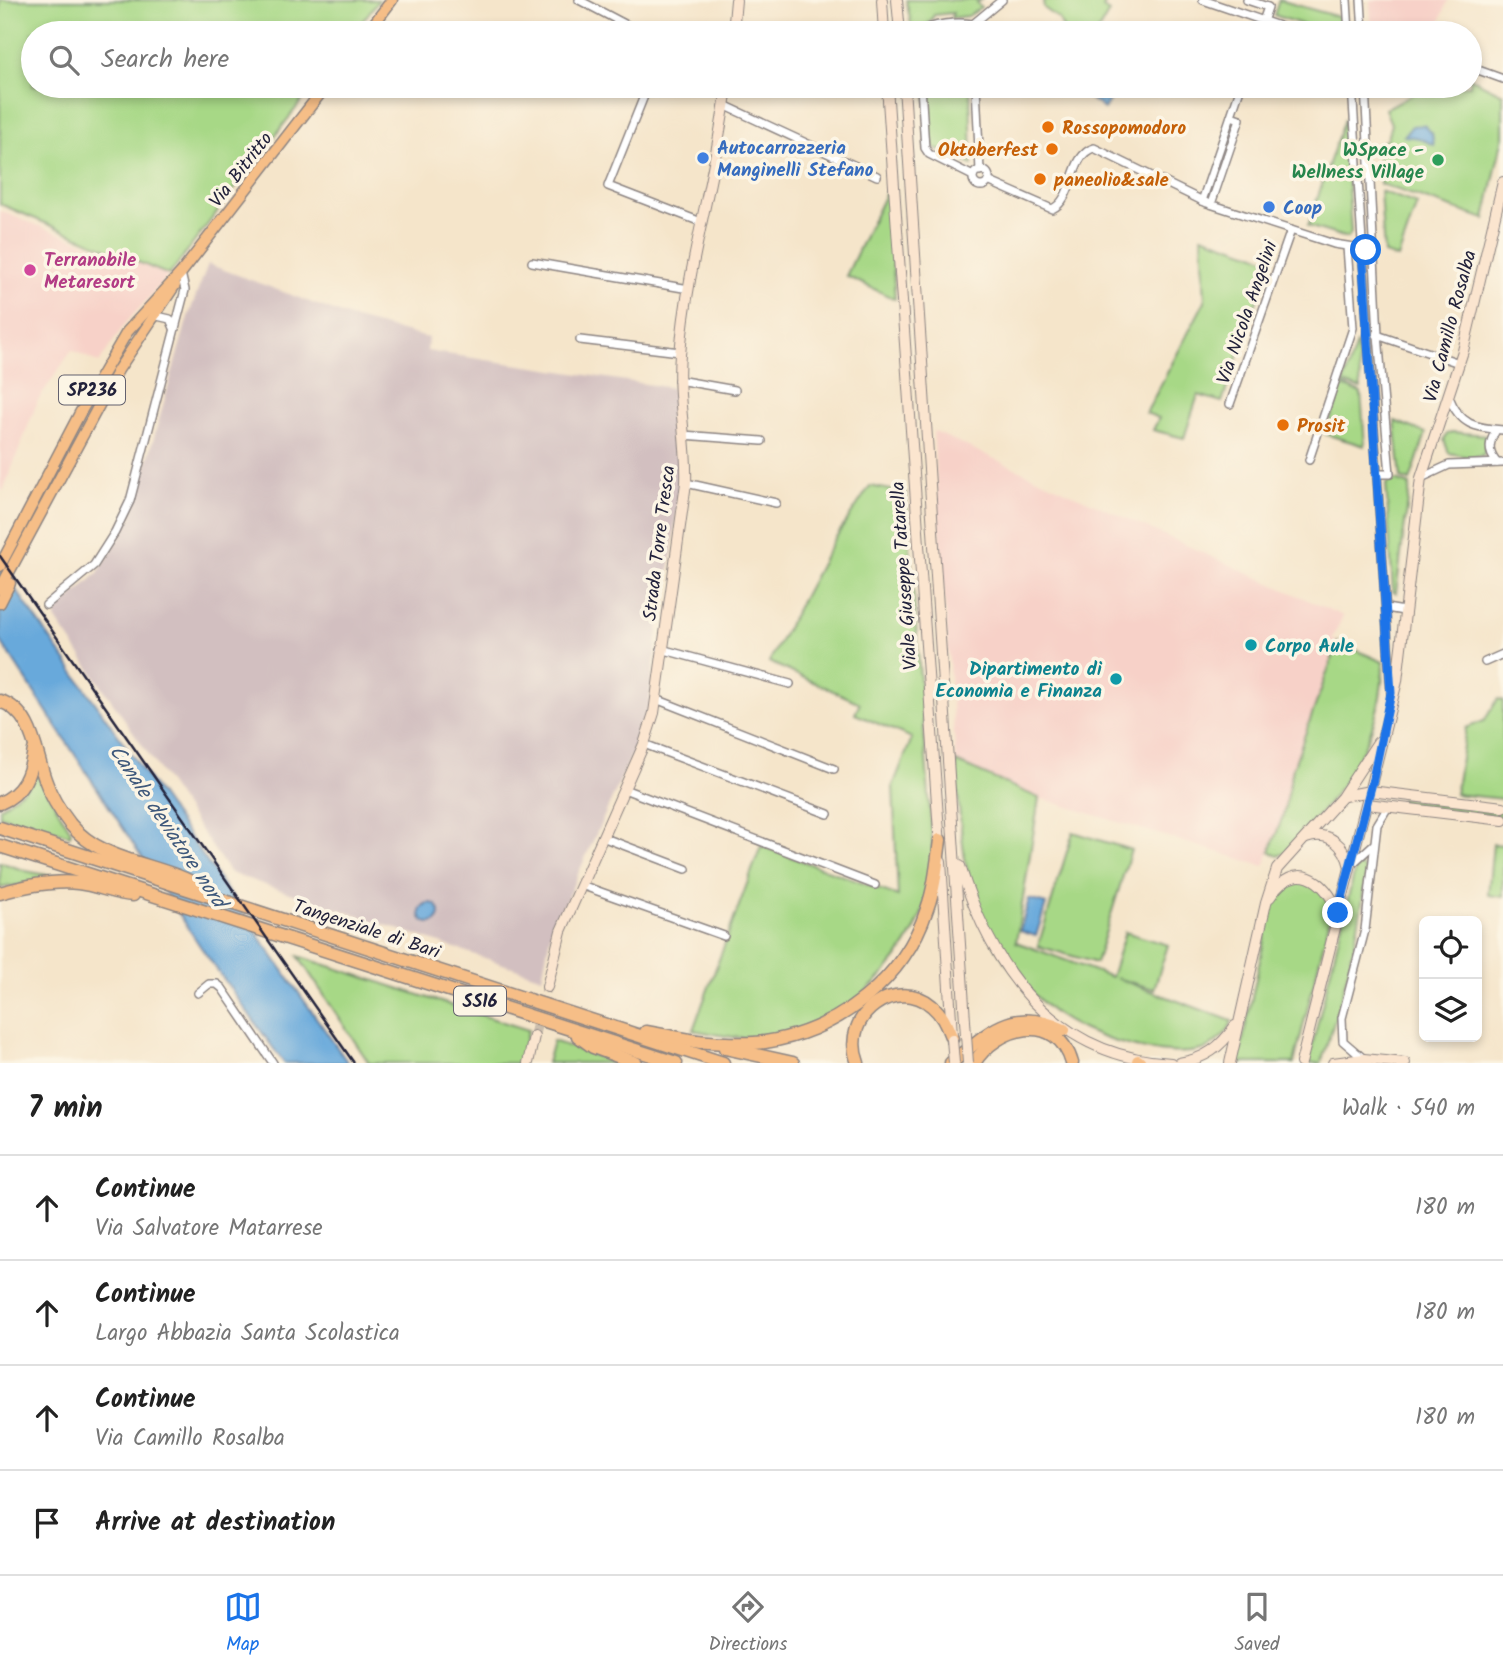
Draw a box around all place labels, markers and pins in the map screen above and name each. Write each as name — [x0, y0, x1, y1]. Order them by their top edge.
place label: Rossopomodoro — [1062, 114, 1186, 144]
marker: Rossopomodoro — [1040, 119, 1056, 135]
place label: Autocarrozzeria Manginelli Stefano — [717, 134, 874, 186]
place label: Oktoberfest — [938, 136, 1038, 166]
place label: WSpace - Wellness Village — [1292, 136, 1424, 188]
marker: Oktoberfest — [1044, 141, 1060, 157]
marker: Autocarrozzeria Manginelli Stefano — [695, 150, 711, 166]
marker: WSpace - Wellness Village — [1430, 152, 1446, 168]
place label: paneolio&sale — [1053, 166, 1169, 196]
marker: paneolio&sale — [1032, 171, 1048, 187]
place label: Coop — [1283, 194, 1322, 224]
marker: Coop — [1261, 199, 1277, 215]
place label: Terranobile Metaresort — [44, 246, 136, 298]
marker: Terranobile Metaresort — [22, 262, 38, 278]
place label: Prosit — [1297, 412, 1346, 442]
marker: Prosit — [1275, 417, 1291, 433]
place label: Corpo Aule — [1265, 632, 1354, 662]
marker: Corpo Aule — [1243, 637, 1259, 653]
place label: Dipartimento di Economia e Finanza — [936, 655, 1103, 707]
marker: Dipartimento di Economia e Finanza — [1108, 671, 1124, 687]

